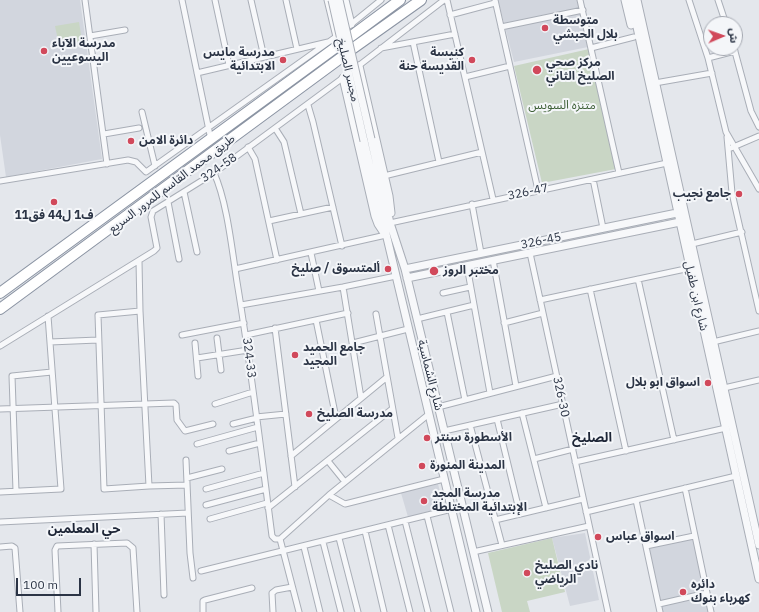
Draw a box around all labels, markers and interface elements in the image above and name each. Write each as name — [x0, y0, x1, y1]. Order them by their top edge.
place label: متوسطة بلال الحبشي — [553, 14, 618, 42]
north arrow — [703, 16, 743, 56]
marker: متوسطة بلال الحبشي — [540, 23, 550, 33]
text: ش — [727, 28, 741, 43]
place label: مدرسة الآباء اليسوعيين — [52, 37, 115, 65]
street label: مجسر الصليخ — [334, 37, 362, 103]
marker: مدرسة الآباء اليسوعيين — [39, 46, 49, 56]
place label: مدرسة مايس الابتدائية — [203, 46, 275, 74]
place label: كنيسة القديسة حنة — [399, 46, 464, 74]
marker: مدرسة مايس الابتدائية — [278, 55, 288, 65]
marker: كنيسة القديسة حنة — [467, 55, 477, 65]
place label: مركز صحي الصليخ الثاني — [546, 56, 615, 84]
marker: مركز صحي الصليخ الثاني — [531, 64, 543, 76]
park label: متنزه السويس — [528, 99, 596, 113]
street label: طريق محمد القاسم للمرور السريع — [106, 132, 238, 236]
place label: دائرة الامن — [139, 134, 193, 148]
marker: دائرة الامن — [126, 136, 136, 146]
street label: 324-58 — [198, 150, 240, 186]
street label: 326-47 — [507, 181, 549, 203]
place label: جامع نجيب — [673, 187, 731, 201]
marker: جامع نجيب — [734, 189, 744, 199]
marker: ف1 ل44 فق11 — [49, 197, 59, 207]
place label: ف1 ل44 فق11 — [14, 209, 94, 223]
street label: 326-45 — [520, 230, 562, 252]
street label: شارع ابن طفيل — [681, 260, 711, 332]
place label: ألمتسوق / صليخ — [292, 262, 380, 276]
marker: ألمتسوق / صليخ — [383, 264, 393, 274]
place label: مختبر الروز — [443, 264, 499, 278]
marker: مختبر الروز — [428, 265, 440, 277]
street label: 324-33 — [239, 337, 259, 379]
street label: شارع الشماسية — [414, 338, 446, 412]
place label: جامع الحميد المجيد — [303, 341, 365, 369]
marker: جامع الحميد المجيد — [290, 350, 300, 360]
street label: 326-30 — [550, 376, 572, 418]
place label: اسواق ابو بلال — [626, 376, 700, 390]
marker: اسواق ابو بلال — [703, 378, 713, 388]
place label: مدرسة الصليخ — [317, 407, 393, 421]
marker: مدرسة الصليخ — [304, 409, 314, 419]
district label: الصليخ — [572, 430, 612, 446]
place label: الأسطورة سنتر — [435, 431, 512, 445]
marker: الأسطورة سنتر — [422, 433, 432, 443]
place label: المدينة المنورة — [430, 459, 505, 473]
marker: المدينة المنورة — [417, 461, 427, 471]
place label: مدرسة المجد الإبتدائية المختلطة — [432, 487, 527, 515]
marker: مدرسة المجد الإبتدائية المختلطة — [419, 496, 429, 506]
district label: حي المعلمين — [48, 521, 120, 537]
place label: اسواق عباس — [606, 530, 675, 544]
marker: اسواق عباس — [593, 532, 603, 542]
place label: نادي الصليخ الرياضي — [535, 559, 598, 587]
marker: نادي الصليخ الرياضي — [522, 568, 532, 578]
scale bar — [18, 570, 83, 596]
text: 100 m — [23, 577, 58, 592]
place label: دائره كهرباء بنوك — [691, 578, 750, 606]
marker: دائره كهرباء بنوك — [678, 587, 688, 597]

